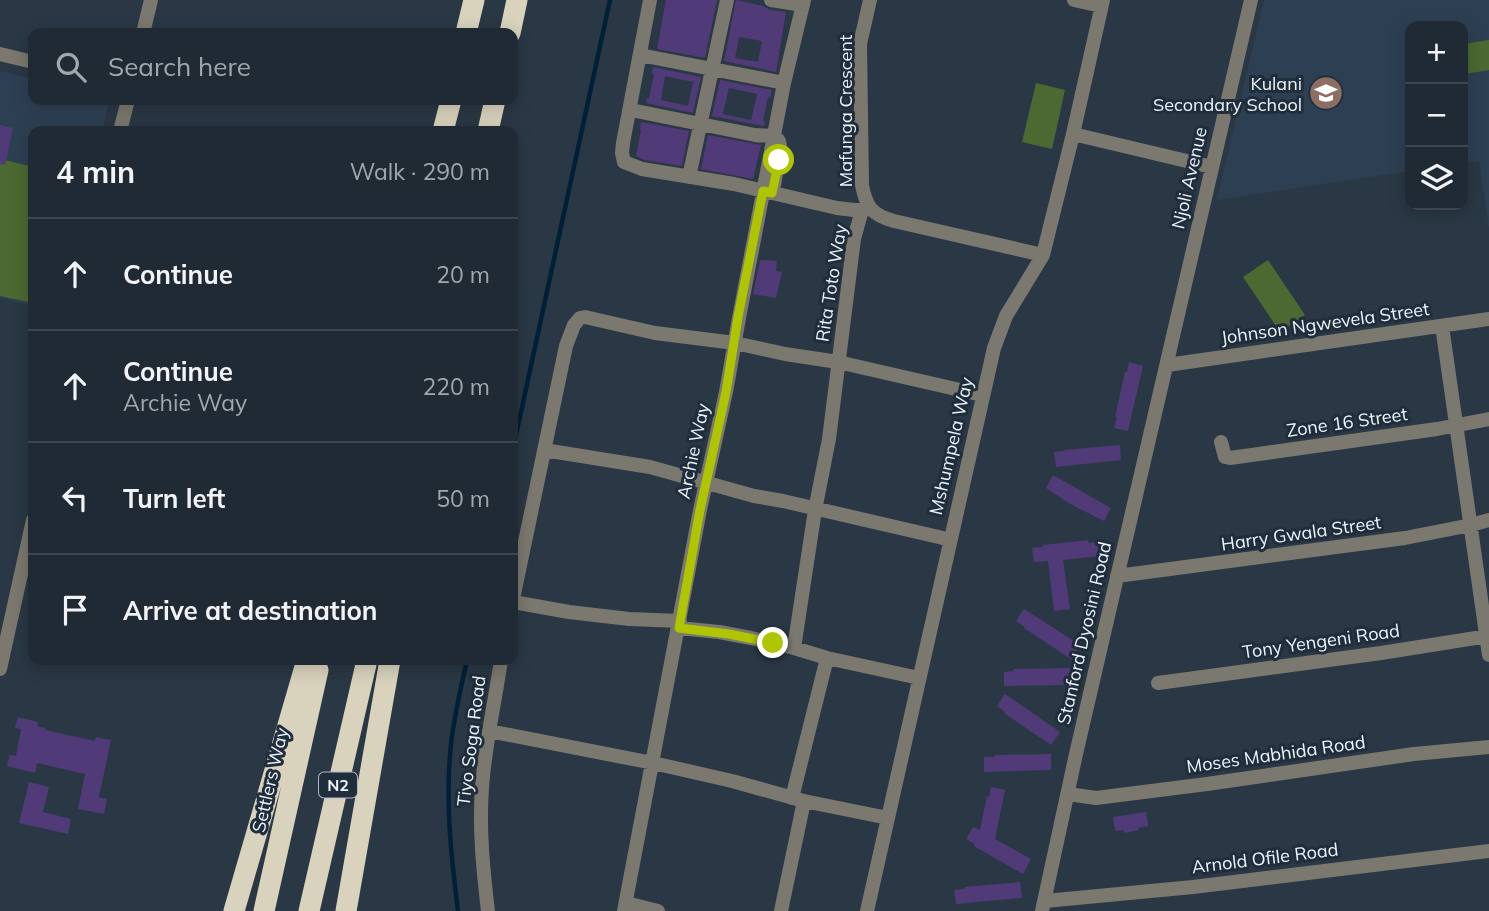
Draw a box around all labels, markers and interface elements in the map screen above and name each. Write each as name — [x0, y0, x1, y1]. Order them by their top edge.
map controls — [1405, 21, 1468, 210]
button: + — [1405, 21, 1468, 84]
search box — [28, 28, 518, 105]
street label: Mafunga Crescent — [834, 35, 857, 187]
icon: search — [52, 48, 90, 86]
text: Search here — [108, 50, 251, 83]
place label: Kulani Secondary School — [1153, 72, 1302, 116]
school or university icon: Kulani Secondary School — [1307, 74, 1345, 112]
button: − — [1405, 84, 1468, 147]
street label: Njoli Avenue — [1166, 125, 1212, 231]
route start — [763, 144, 794, 175]
button: layers — [1405, 147, 1468, 210]
text: 4 min — [56, 153, 135, 191]
text: Walk · 290 m — [350, 157, 490, 186]
street label: Rita Toto Way — [810, 222, 852, 343]
icon: ahead — [56, 255, 94, 293]
text: Continue — [123, 258, 233, 291]
text: 20 m — [436, 260, 490, 289]
street label: Johnson Ngwevela Street — [1219, 297, 1431, 349]
text: Continue — [123, 355, 233, 388]
icon: ahead — [56, 367, 94, 405]
text: 220 m — [422, 372, 490, 401]
street label: Mshumpela Way — [924, 374, 978, 517]
text: Archie Way — [123, 388, 247, 417]
street label: Archie Way — [672, 401, 714, 501]
street label: Zone 16 Street — [1285, 402, 1409, 442]
icon: left — [56, 479, 94, 517]
text: Turn left — [123, 482, 225, 515]
text: 50 m — [436, 484, 490, 513]
street label: Harry Gwala Street — [1219, 510, 1383, 556]
street label: Stanford Dyosini Road — [1052, 539, 1116, 727]
icon: arrive — [56, 591, 94, 629]
text: Arrive at destination — [123, 594, 378, 627]
street label: Tony Yengeni Road — [1241, 619, 1401, 663]
route end — [757, 627, 788, 658]
street label: Tiyo Soga Road — [452, 674, 490, 808]
street label: Settlers Way — [247, 725, 293, 835]
street label: Moses Mabhida Road — [1185, 730, 1367, 778]
road number: N2 — [319, 772, 357, 798]
street label: Arnold Ofile Road — [1190, 838, 1340, 878]

